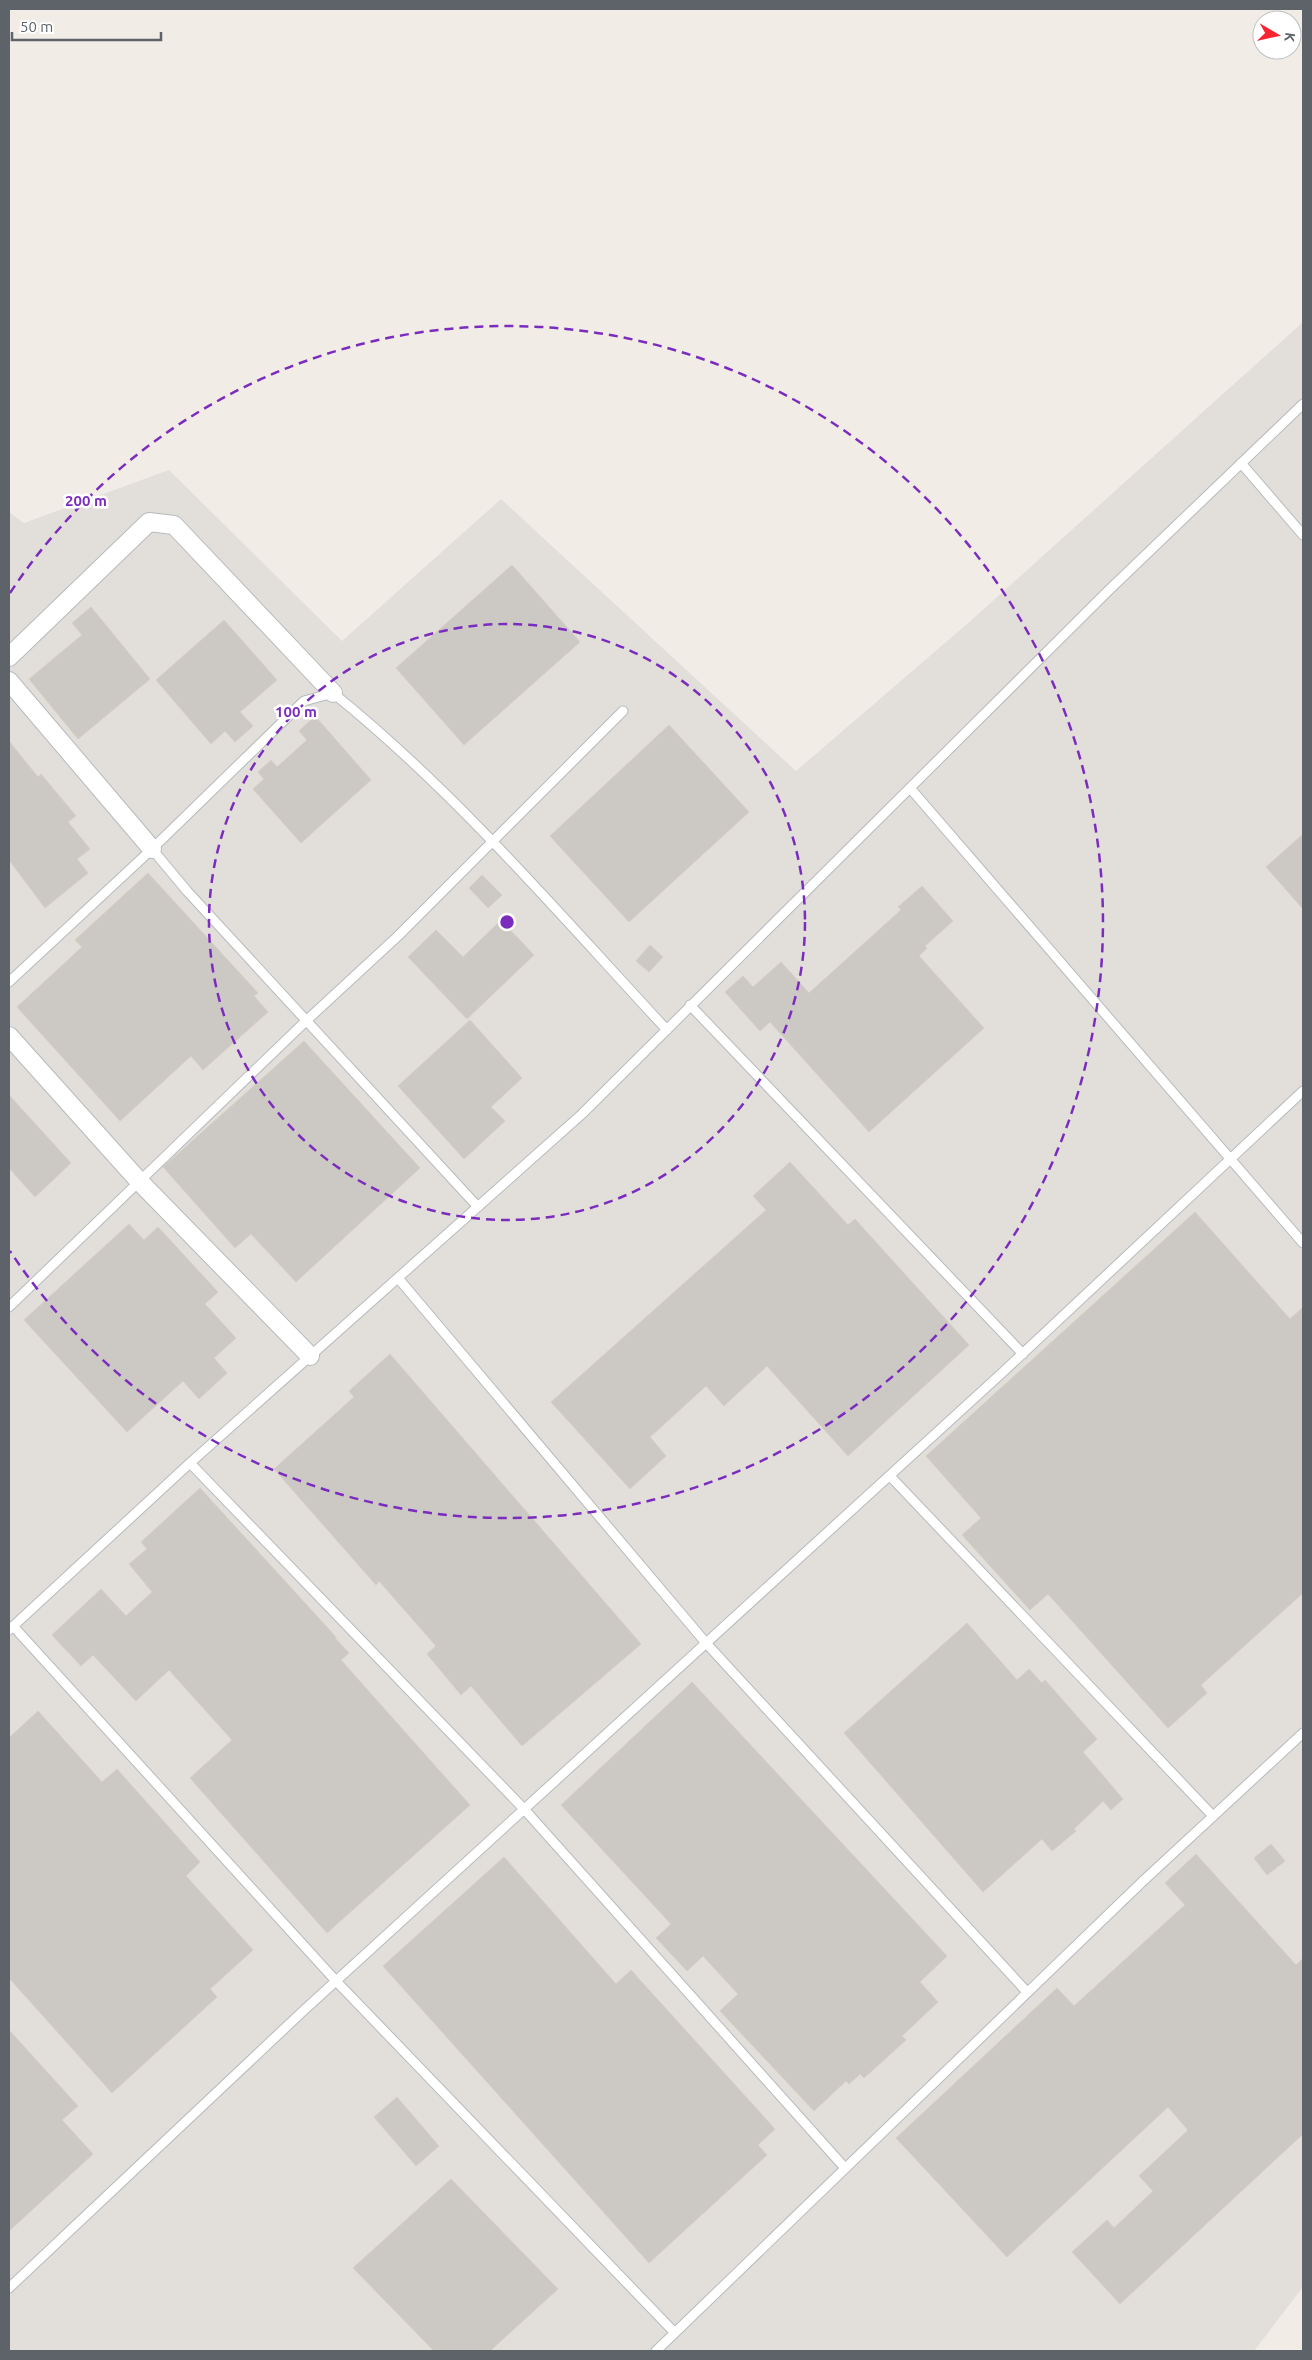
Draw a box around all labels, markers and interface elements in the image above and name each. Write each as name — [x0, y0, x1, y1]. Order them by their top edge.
scale bar — [12, 10, 161, 42]
north arrow — [1252, 10, 1302, 60]
text: 50 m — [20, 18, 53, 35]
text: K — [1281, 31, 1298, 44]
text: 200 m — [65, 492, 107, 509]
text: 100 m — [275, 703, 317, 720]
centre of rings — [498, 913, 516, 931]

